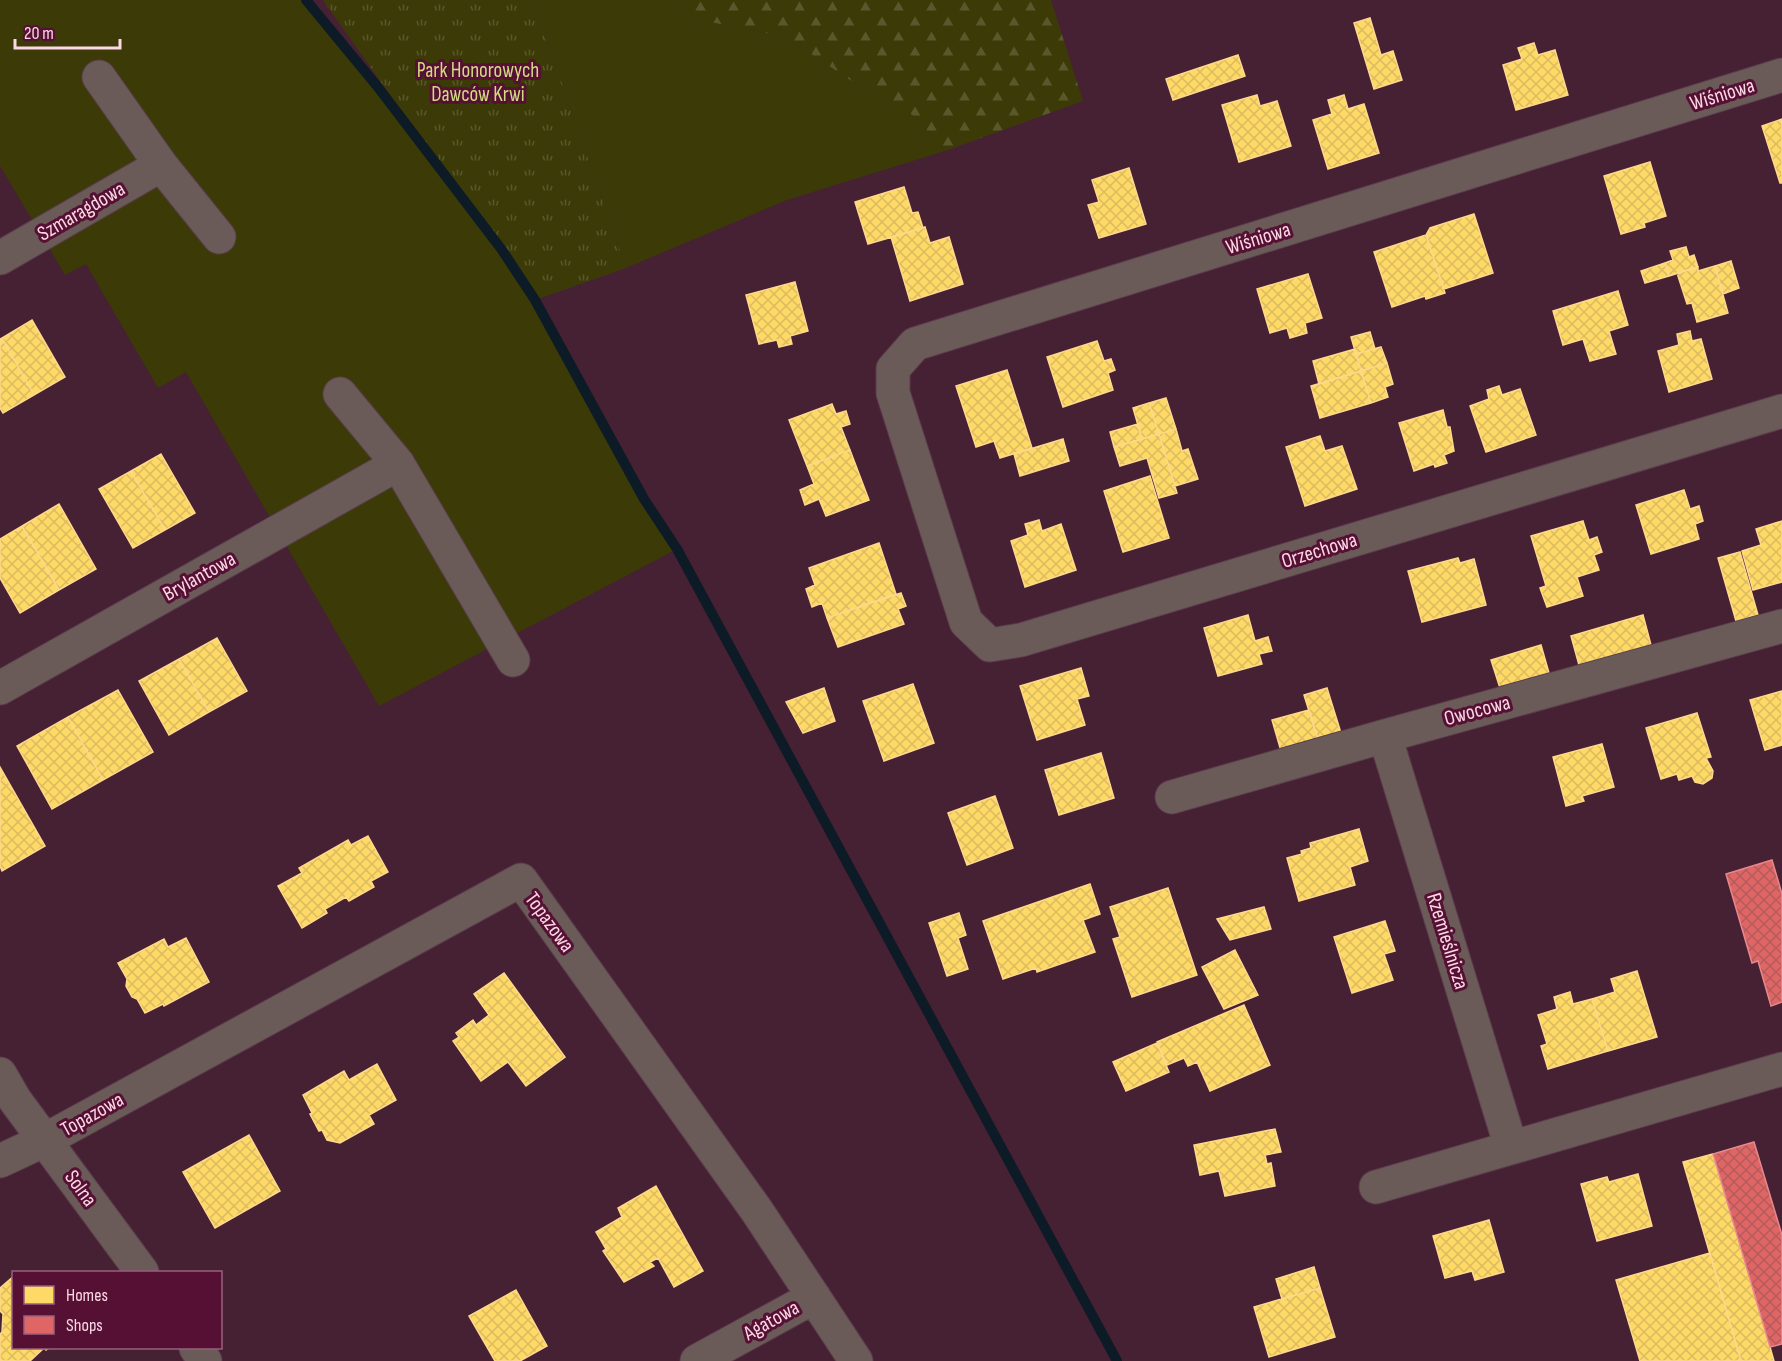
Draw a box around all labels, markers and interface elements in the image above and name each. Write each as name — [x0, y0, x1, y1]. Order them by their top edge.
scale bar — [15, 12, 120, 50]
text: 20 m — [24, 23, 54, 44]
park label: Park Honorowych Dawców Krwi — [417, 58, 539, 107]
street label: Wiśniowa — [1687, 73, 1757, 116]
street label: Szmaragdowa — [33, 176, 130, 247]
street label: Wiśniowa — [1223, 217, 1293, 260]
street label: Orzechowa — [1278, 527, 1360, 574]
street label: Brylantowa — [159, 546, 240, 607]
street label: Owocowa — [1441, 690, 1513, 731]
street label: Topazowa — [519, 887, 580, 957]
street label: Rzemieślnicza — [1421, 890, 1474, 992]
street label: Topazowa — [56, 1087, 128, 1142]
street label: Solna — [59, 1165, 102, 1211]
legend — [12, 1271, 222, 1349]
text: Homes — [66, 1285, 108, 1306]
street label: Agatowa — [738, 1295, 804, 1346]
text: Shops — [66, 1315, 103, 1336]

